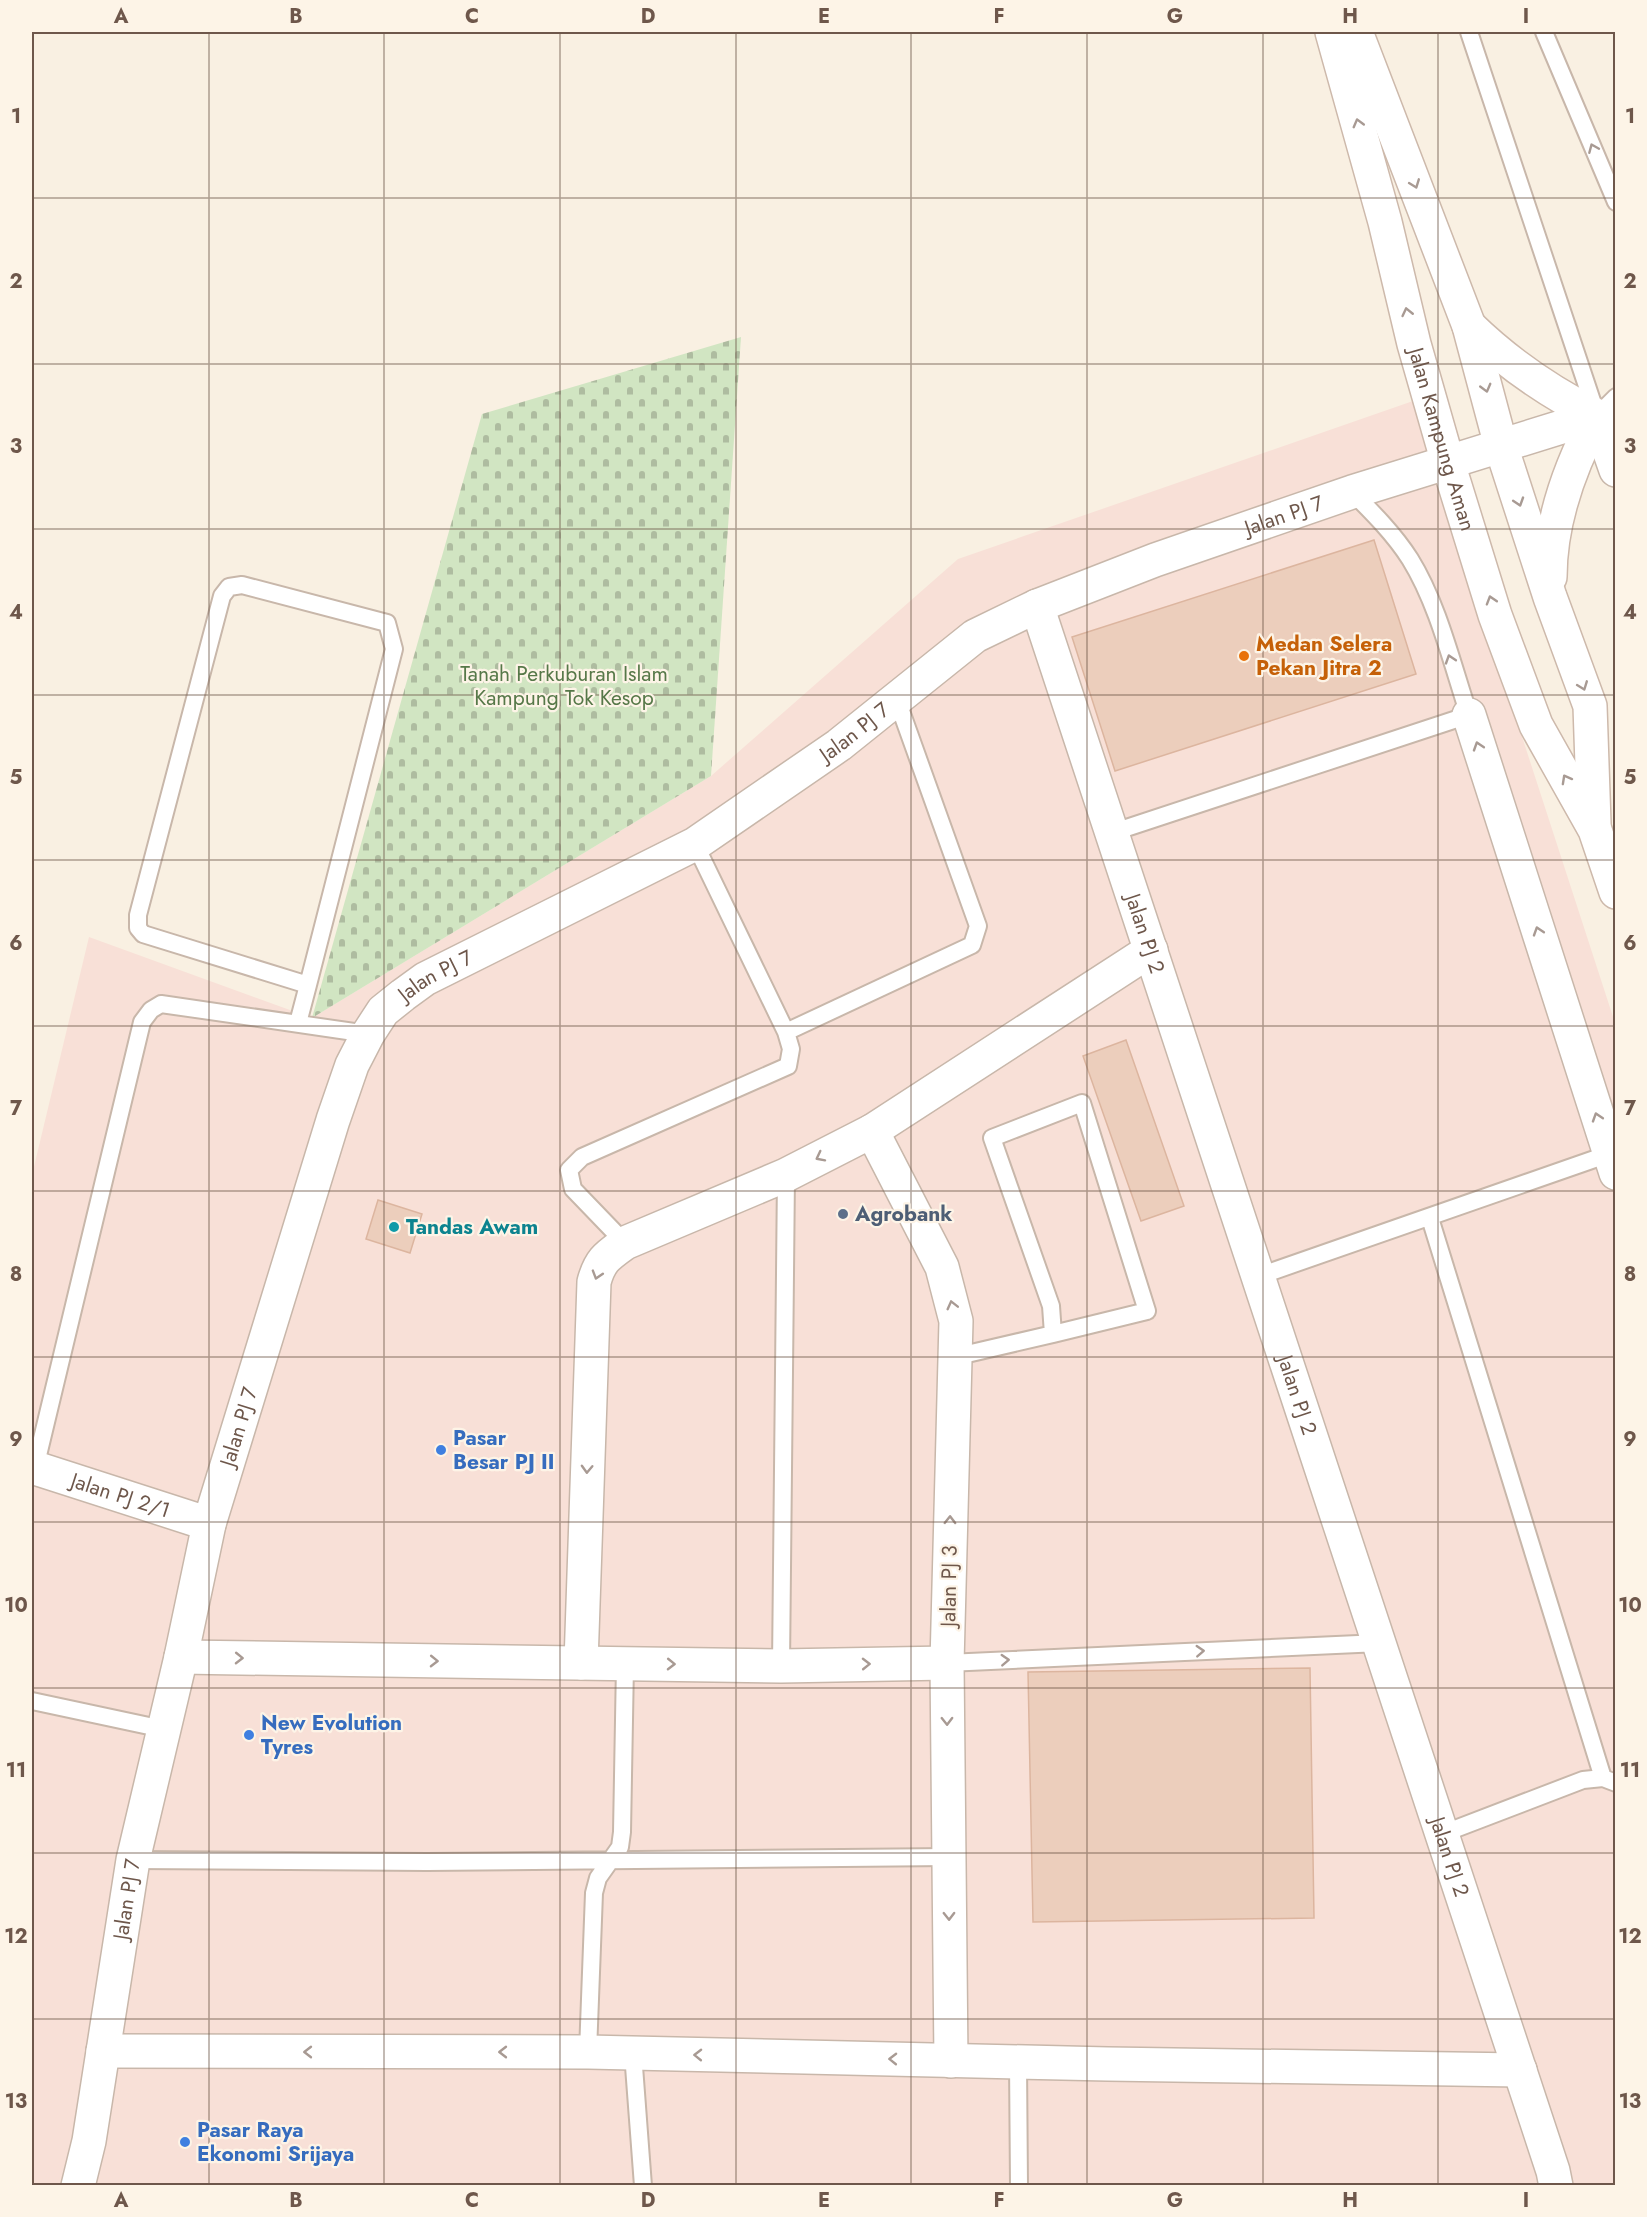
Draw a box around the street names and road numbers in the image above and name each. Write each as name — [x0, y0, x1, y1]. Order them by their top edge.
street label: Jalan Kampung Aman — [1400, 341, 1483, 535]
street label: Jalan PJ 7 — [1238, 488, 1327, 544]
street label: Jalan PJ 7 — [811, 695, 896, 771]
street label: Jalan PJ 2 — [1117, 887, 1172, 977]
street label: Jalan PJ 7 — [389, 943, 478, 1010]
street label: Jalan PJ 2 — [1269, 1349, 1324, 1439]
street label: Jalan PJ 7 — [212, 1383, 265, 1473]
street label: Jalan PJ 2/1 — [64, 1465, 174, 1526]
street label: Jalan PJ 3 — [933, 1545, 965, 1630]
street label: Jalan PJ 2 — [1421, 1810, 1477, 1901]
street label: Jalan PJ 7 — [105, 1857, 148, 1945]

